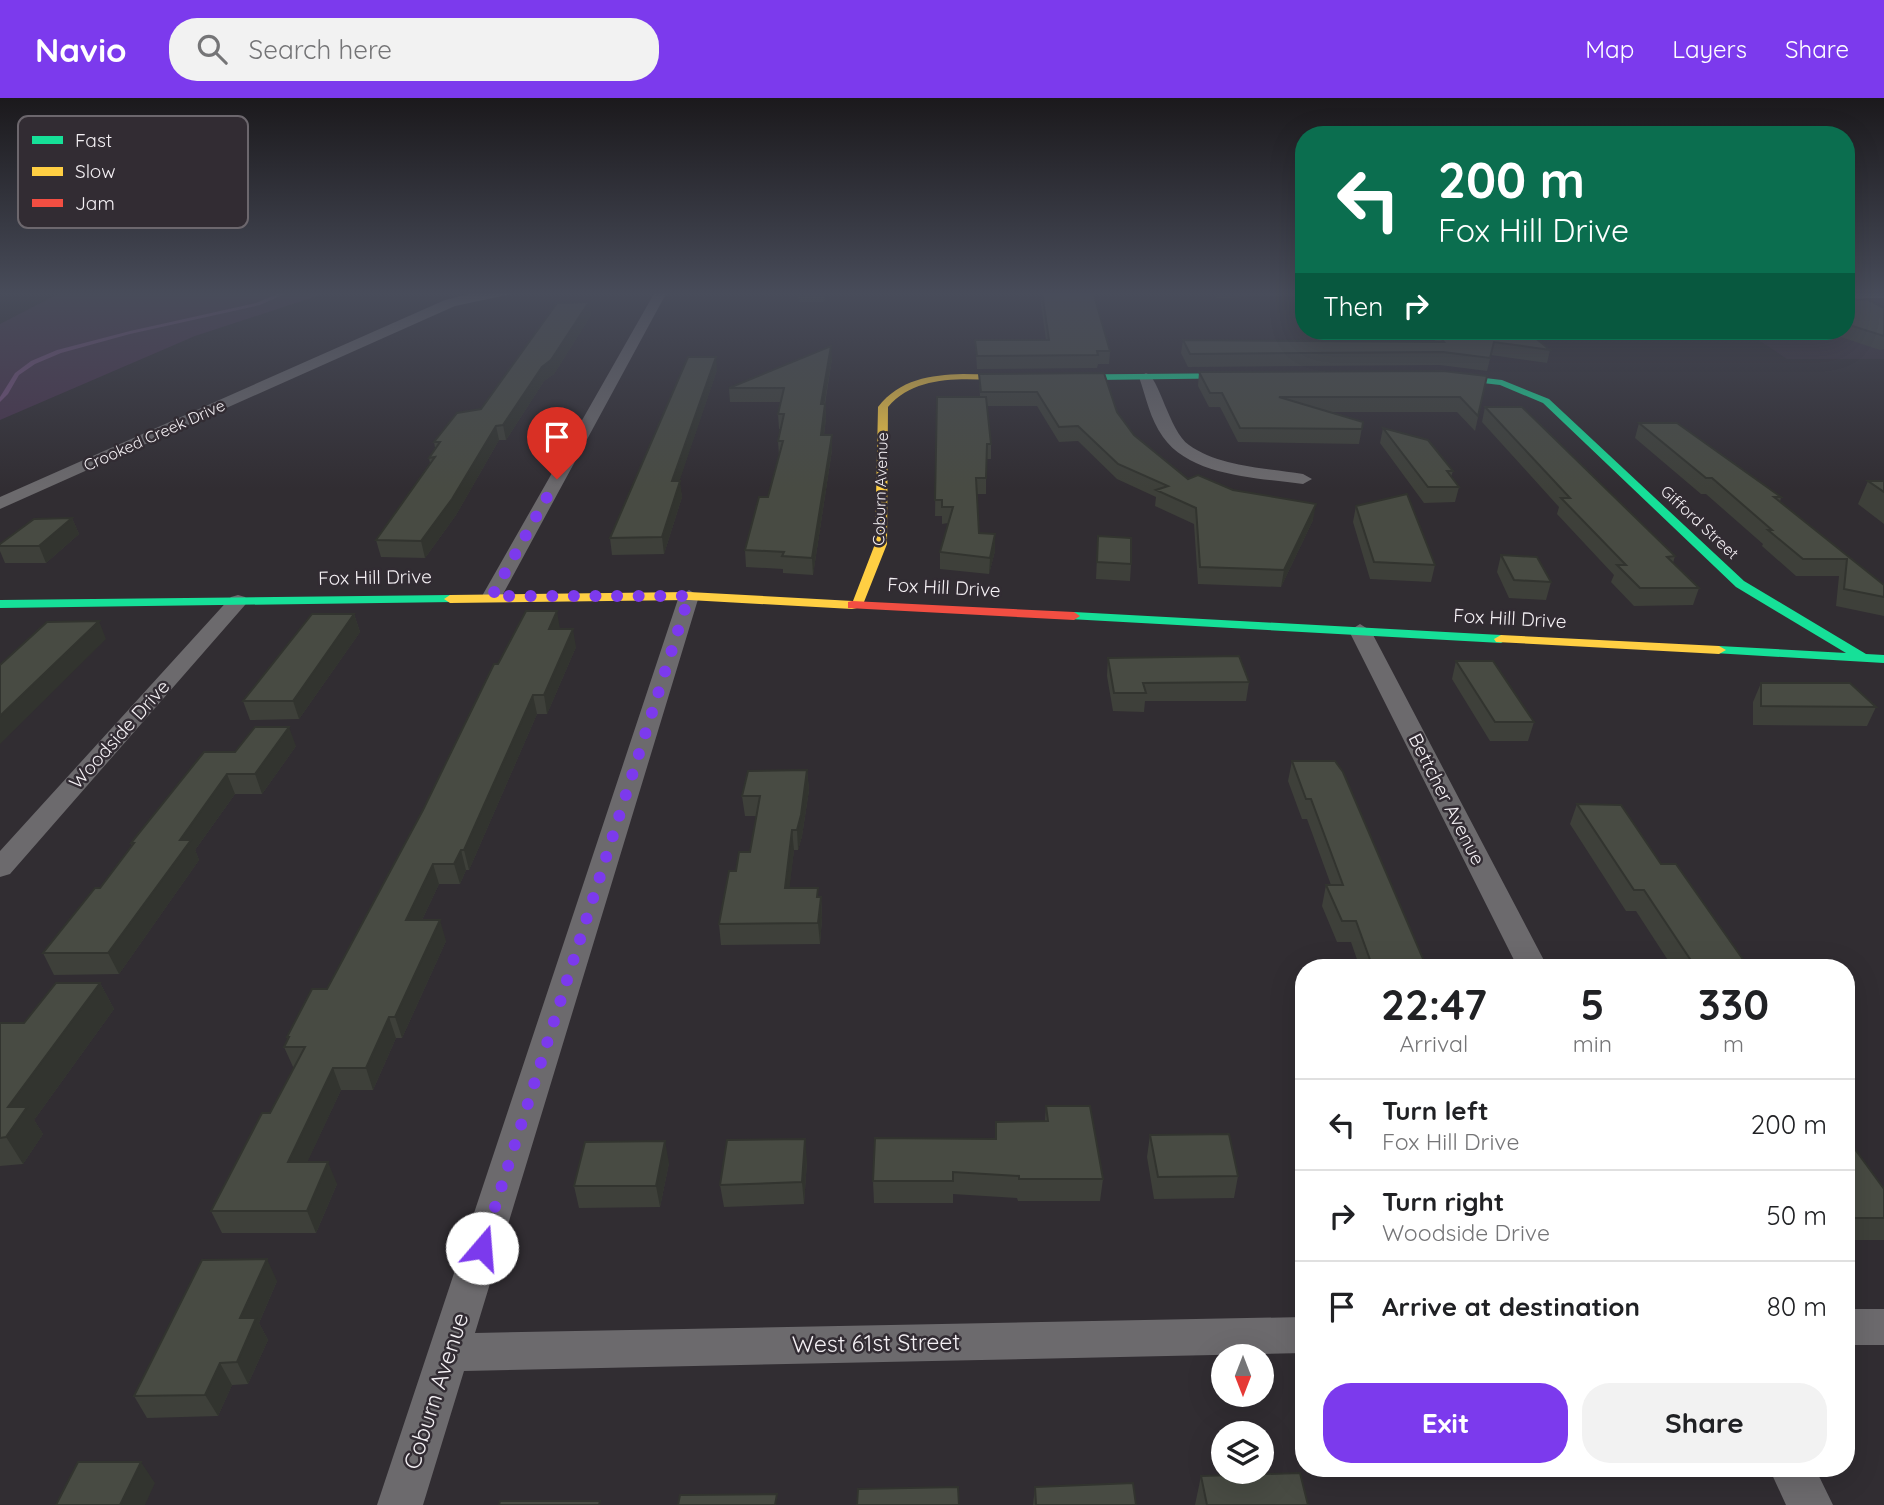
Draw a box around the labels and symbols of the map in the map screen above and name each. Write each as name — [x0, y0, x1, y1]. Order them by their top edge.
legend — [18, 116, 248, 228]
text: Fast — [75, 128, 112, 152]
text: Slow — [75, 159, 116, 183]
text: Jam — [75, 191, 115, 215]
street label: Crooked Creek Drive — [80, 395, 228, 475]
pin — [527, 407, 587, 479]
street label: Coburn Avenue — [868, 432, 892, 546]
street label: Gifford Street — [1657, 481, 1743, 563]
street label: Fox Hill Drive — [318, 564, 432, 590]
street label: Fox Hill Drive — [887, 572, 1001, 602]
street label: Fox Hill Drive — [1453, 603, 1567, 633]
street label: Woodside Drive — [64, 674, 174, 794]
street label: Bettcher Avenue — [1403, 729, 1491, 869]
position arrow — [445, 1211, 519, 1285]
street label: Coburn Avenue — [397, 1309, 475, 1473]
street label: West 61st Street — [792, 1327, 961, 1358]
north arrow — [1211, 1344, 1274, 1407]

